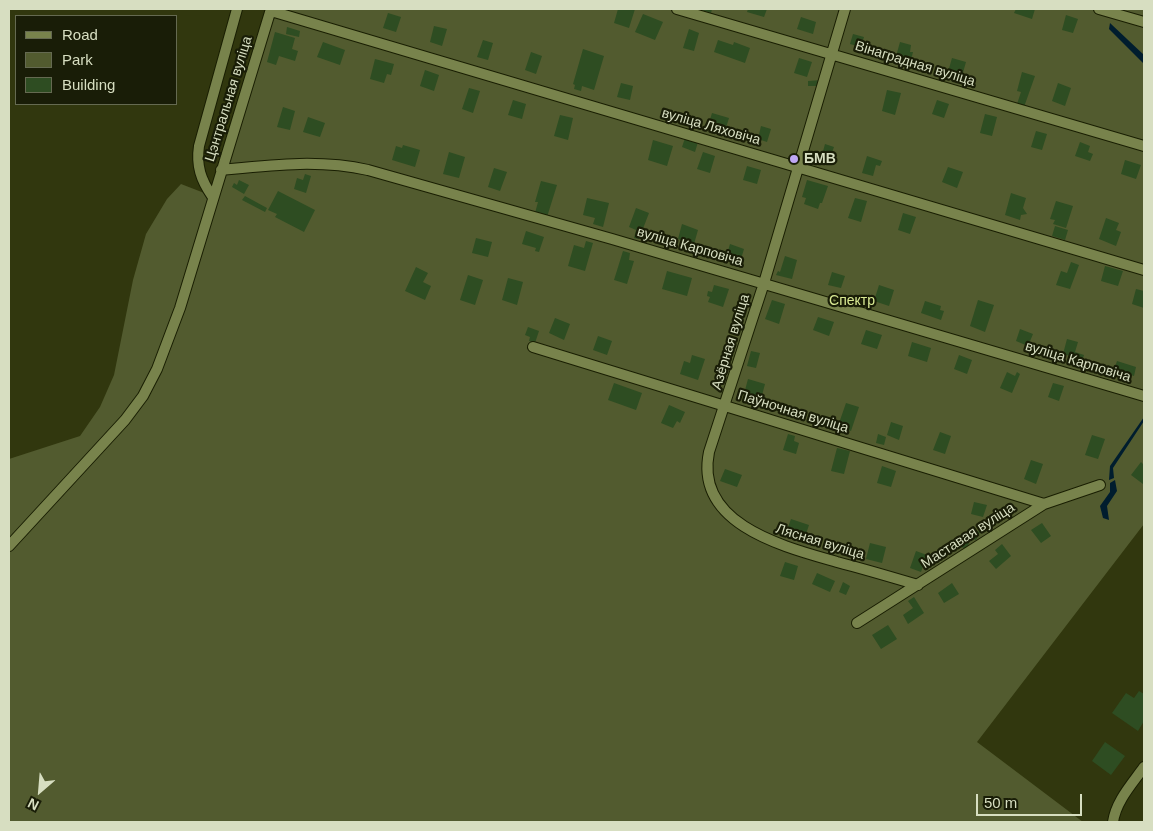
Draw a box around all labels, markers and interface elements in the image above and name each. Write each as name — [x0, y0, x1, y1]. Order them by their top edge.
legend — [15, 15, 178, 105]
text: Road — [62, 26, 98, 43]
street label: Цэнтральная вуліца — [202, 34, 256, 164]
street label: Вінаградная вуліца — [853, 38, 977, 90]
text: Park — [62, 51, 93, 68]
text: Building — [62, 76, 115, 93]
street label: вуліца Ляховіча — [660, 105, 762, 149]
place label: БМВ — [804, 151, 836, 167]
marker: БМВ — [788, 153, 800, 165]
street label: вуліца Карповіча — [635, 224, 745, 270]
street label: Азёрная вуліца — [708, 292, 754, 392]
park label: Спектр — [829, 293, 875, 309]
street label: вуліца Карповіча — [1023, 338, 1133, 386]
street label: Паўночная вуліца — [735, 387, 851, 437]
street label: Маставая вуліца — [918, 500, 1018, 572]
street label: Лясная вуліца — [774, 521, 866, 563]
north arrow — [15, 766, 65, 816]
scale bar — [978, 784, 1084, 816]
text: 50 m — [984, 794, 1017, 811]
text: N — [25, 795, 41, 814]

